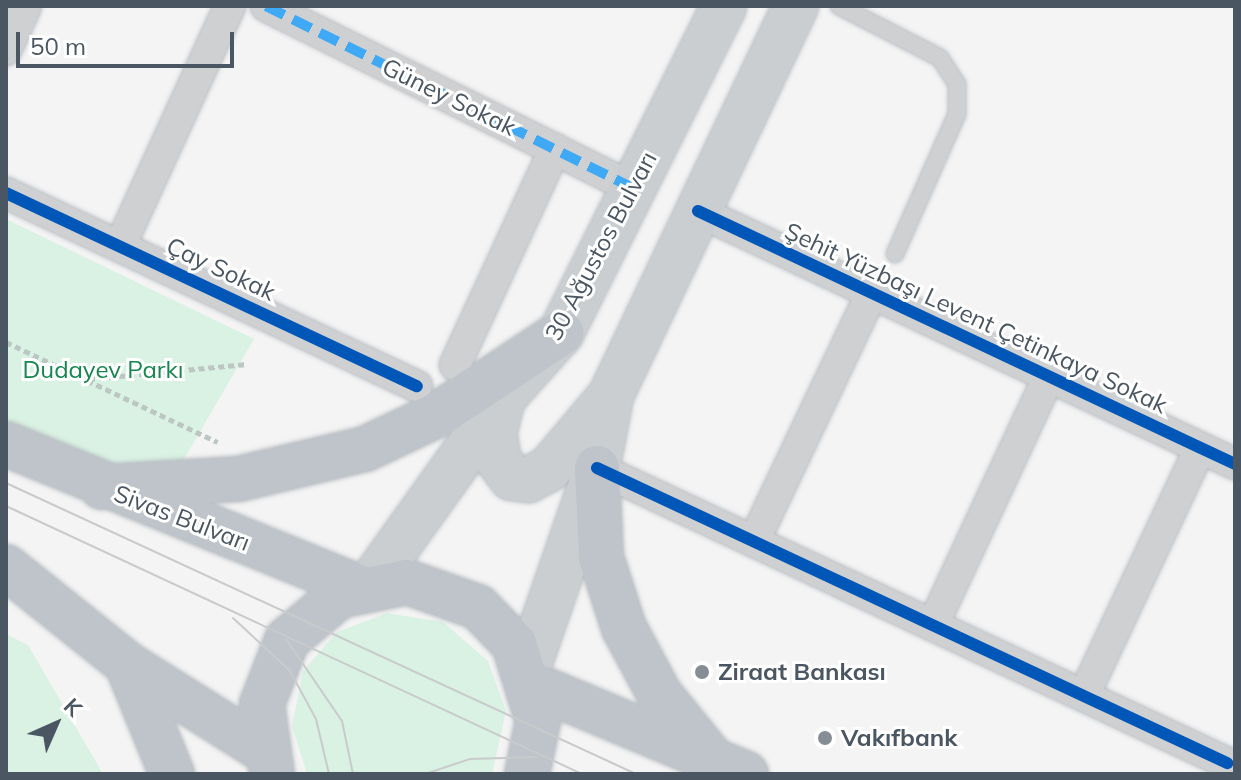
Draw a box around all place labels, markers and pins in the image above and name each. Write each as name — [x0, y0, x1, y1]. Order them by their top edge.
place label: Ziraat Bankası — [718, 658, 886, 686]
marker: Ziraat Bankası — [693, 663, 711, 681]
place label: Vakıfbank — [841, 724, 958, 752]
marker: Vakıfbank — [816, 729, 834, 747]

